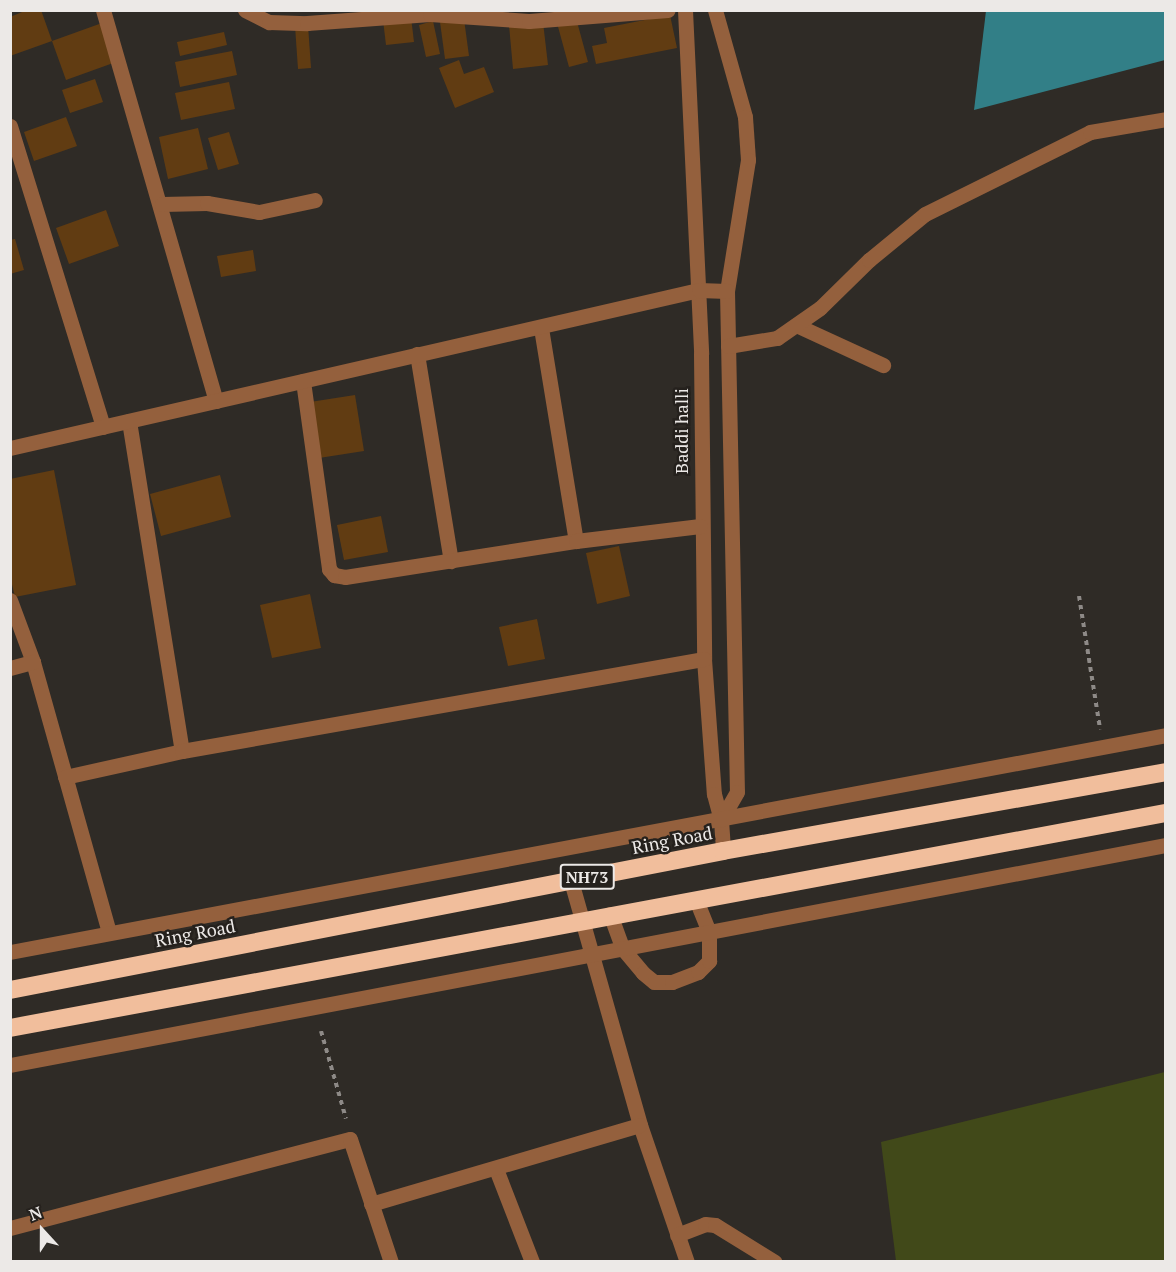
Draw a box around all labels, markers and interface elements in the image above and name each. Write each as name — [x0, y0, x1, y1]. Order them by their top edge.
street label: Baddi halli — [670, 388, 692, 474]
street label: Ring Road — [630, 822, 714, 858]
road number: NH73 — [558, 864, 616, 890]
street label: Ring Road — [153, 915, 237, 951]
north arrow — [12, 1200, 72, 1260]
text: N — [26, 1201, 45, 1226]

